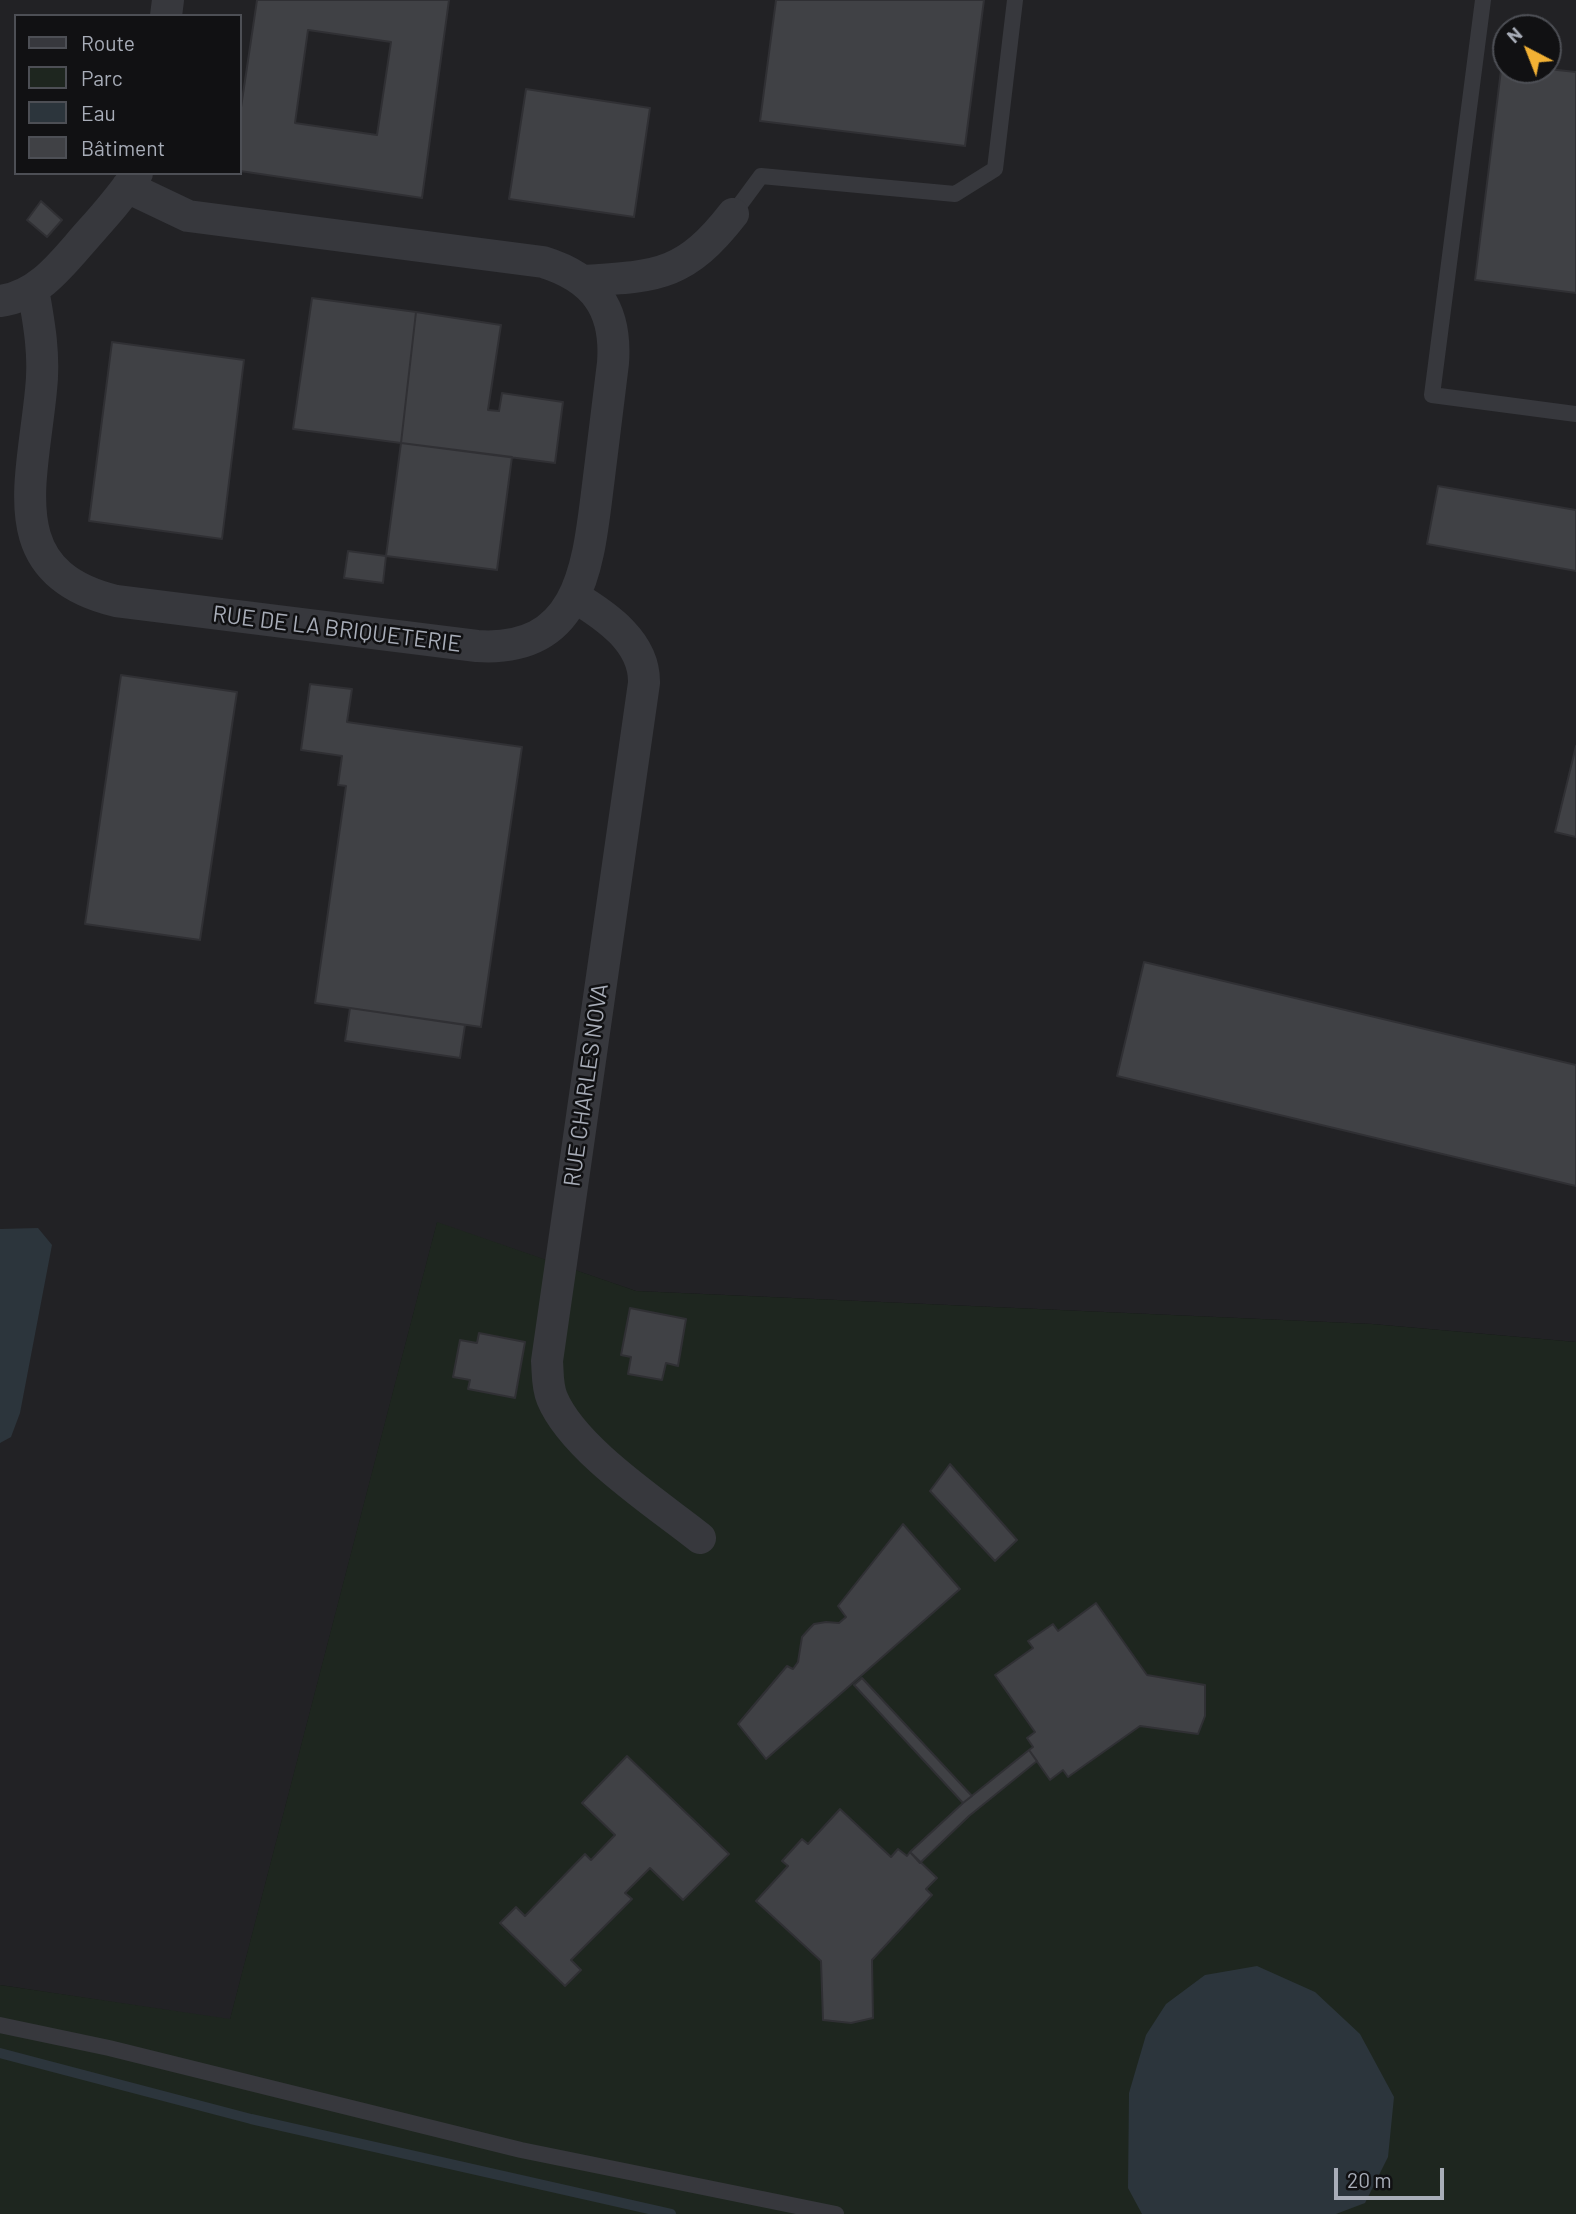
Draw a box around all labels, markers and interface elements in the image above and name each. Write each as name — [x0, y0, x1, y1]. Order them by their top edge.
legend — [14, 14, 242, 175]
north arrow — [1492, 14, 1562, 84]
text: N — [1502, 22, 1526, 47]
text: Route — [81, 30, 135, 55]
text: Parc — [81, 65, 123, 90]
text: Eau — [81, 100, 116, 125]
text: Bâtiment — [81, 135, 165, 160]
street label: RUE DE LA BRIQUETERIE — [211, 600, 463, 658]
street label: RUE CHARLES NOVA — [558, 982, 614, 1188]
scale bar — [1338, 2154, 1448, 2198]
text: 20 m — [1347, 2167, 1392, 2192]

